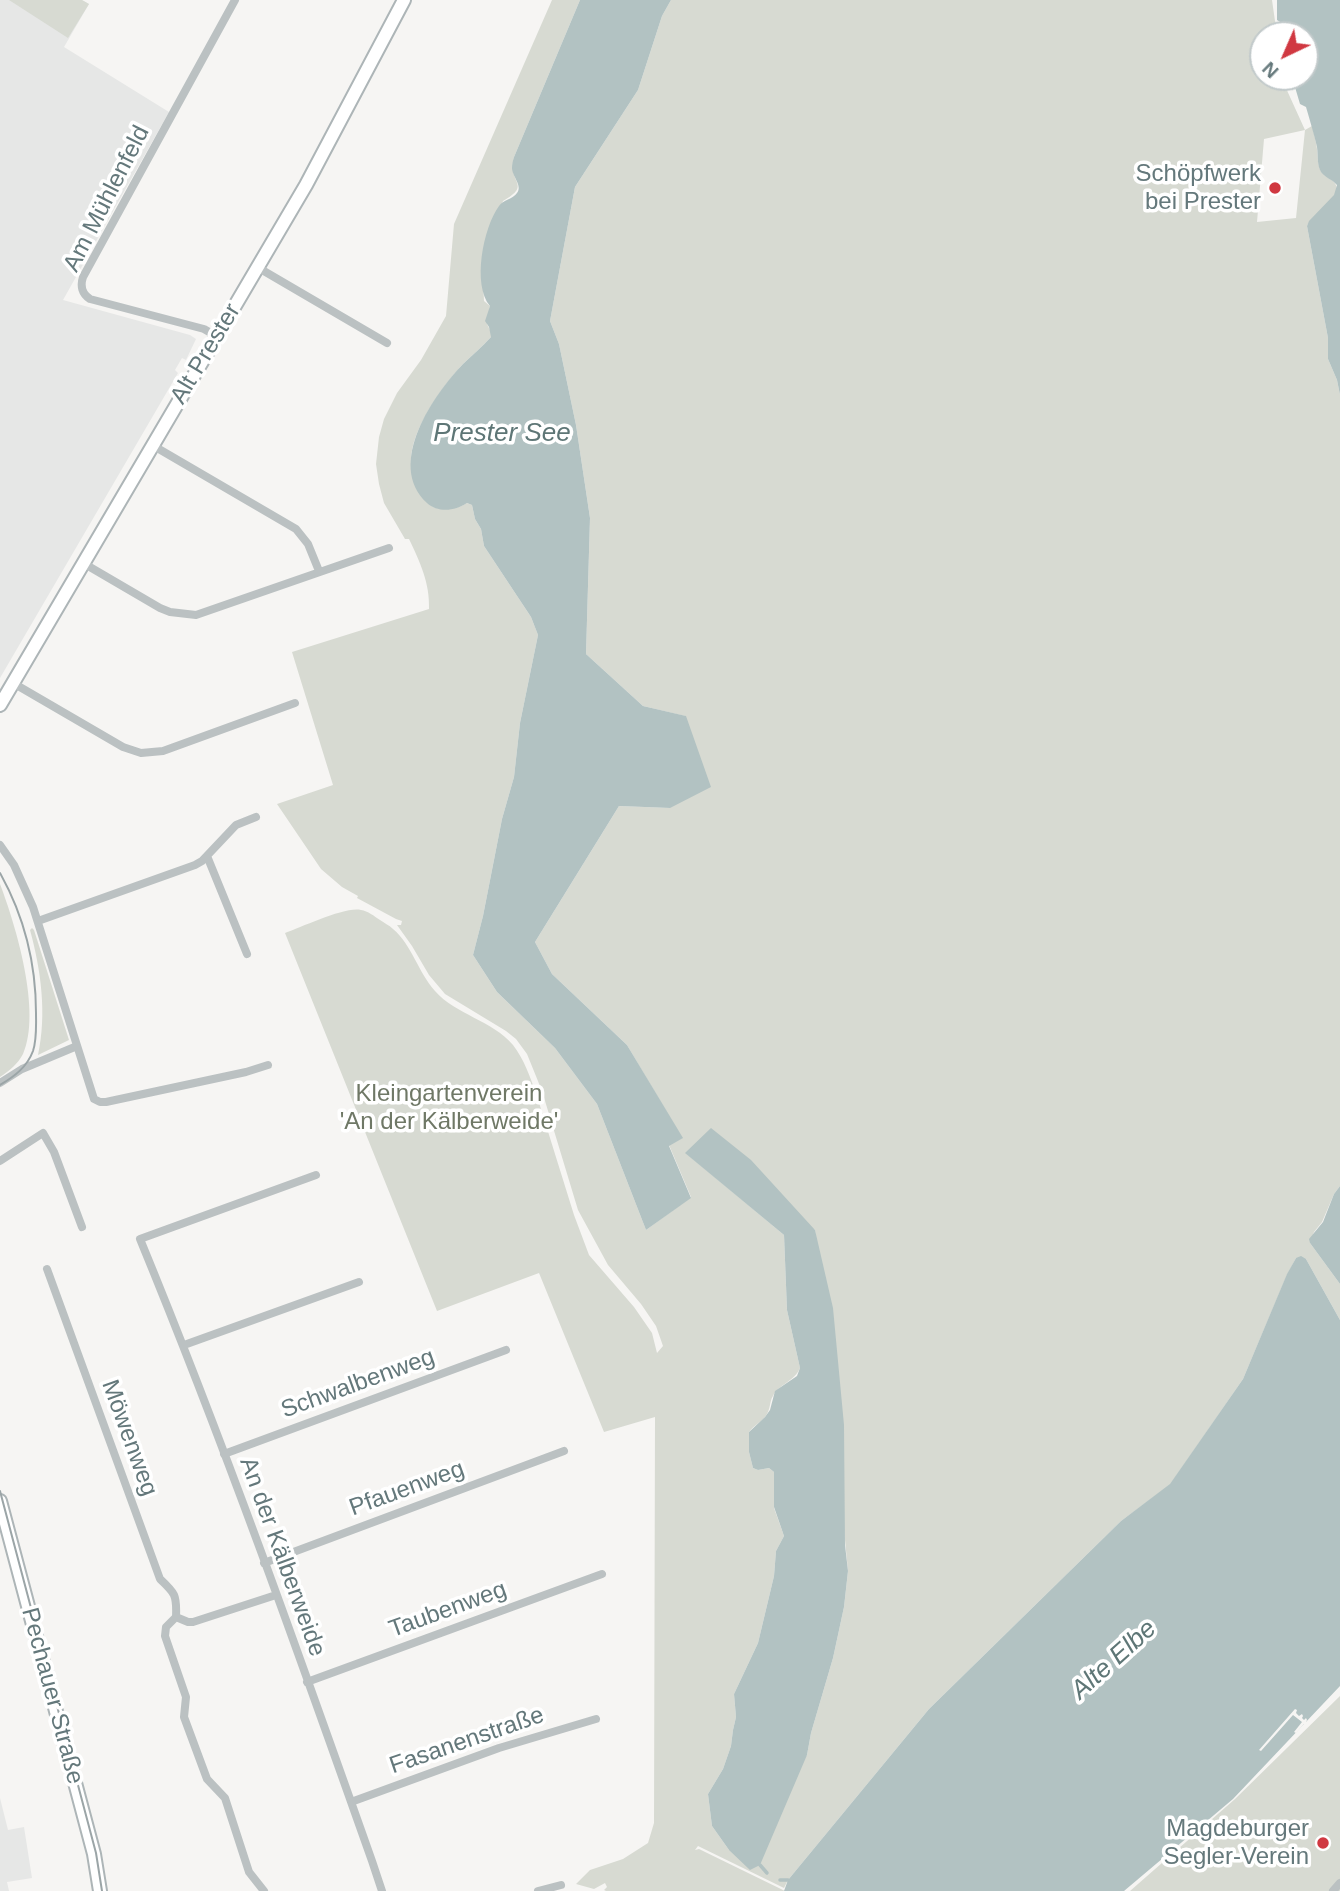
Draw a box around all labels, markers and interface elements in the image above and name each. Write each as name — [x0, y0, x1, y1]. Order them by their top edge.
north arrow — [1249, 21, 1319, 91]
text: N — [1258, 58, 1283, 82]
street label: Am Mühlenfeld — [58, 121, 156, 277]
place label: Schöpfwerk bei Prester — [1136, 160, 1261, 216]
marker: Schöpfwerk bei Prester — [1267, 180, 1283, 196]
street label: Alt Prester — [165, 299, 247, 409]
water label: Prester See — [433, 418, 571, 450]
park label: Kleingartenverein 'An der Kälberweide' — [340, 1080, 558, 1136]
street label: Schwalbenweg — [277, 1343, 439, 1425]
street label: Möwenweg — [95, 1376, 163, 1500]
street label: An der Kälberweide — [233, 1454, 331, 1660]
street label: Pfauenweg — [346, 1455, 468, 1523]
street label: Taubenweg — [385, 1575, 511, 1645]
street label: Pechauer Straße — [15, 1605, 89, 1787]
water label: Alte Elbe — [1065, 1614, 1163, 1706]
street label: Fasanenstraße — [386, 1701, 548, 1781]
place label: Magdeburger Segler-Verein — [1164, 1815, 1309, 1871]
marker: Magdeburger Segler-Verein — [1315, 1835, 1331, 1851]

